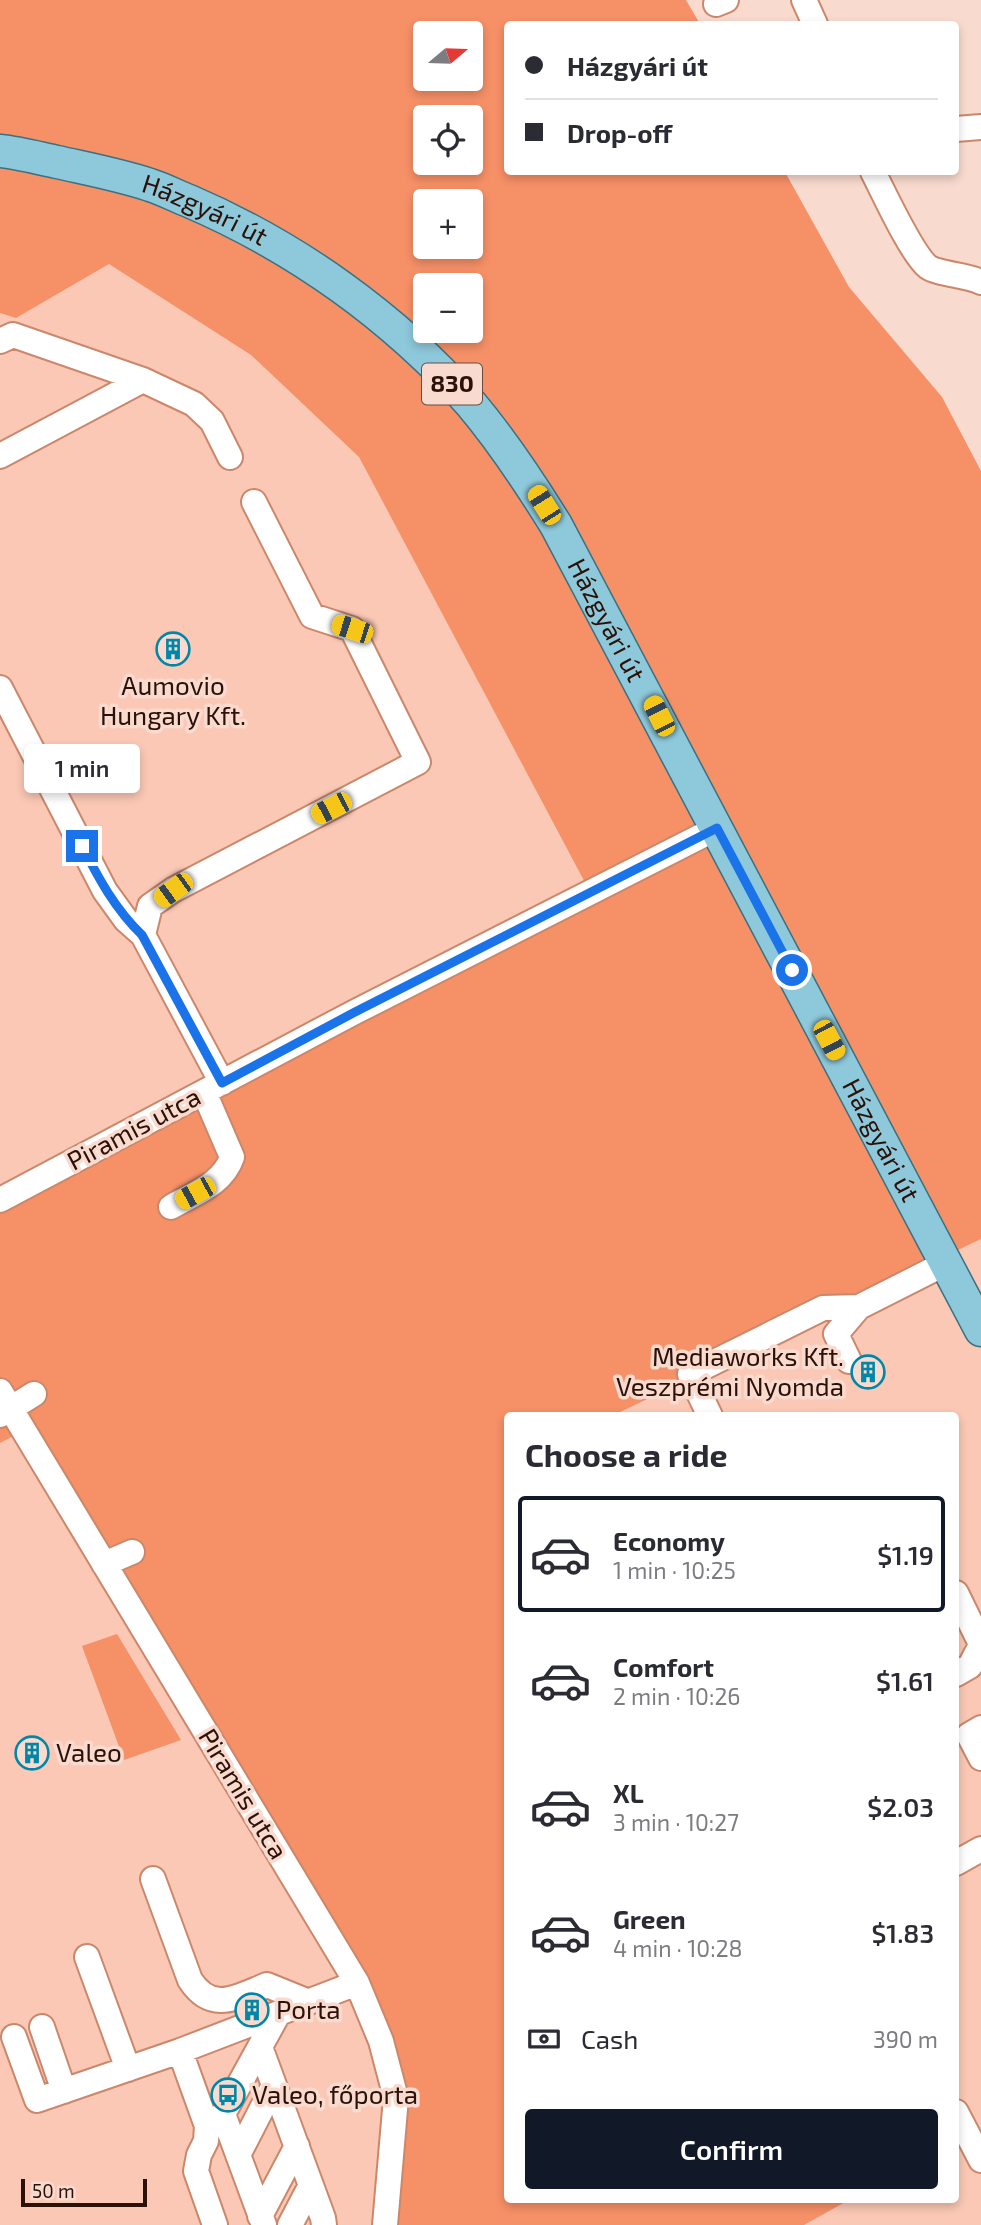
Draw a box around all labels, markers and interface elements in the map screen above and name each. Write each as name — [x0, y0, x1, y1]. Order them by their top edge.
north arrow — [413, 21, 483, 91]
map controls — [413, 21, 483, 343]
text: Házgyári út — [567, 50, 708, 81]
button: locate — [413, 105, 483, 175]
text: Drop-off — [567, 117, 672, 148]
street label: Házgyári út — [139, 167, 274, 251]
button: + — [413, 189, 483, 259]
button: − — [413, 273, 483, 343]
road number: 830 — [422, 363, 482, 404]
car — [524, 482, 565, 528]
street label: Házgyári út — [562, 553, 653, 686]
car — [329, 613, 376, 645]
building icon: Aumovio Hungary Kft. — [154, 630, 192, 668]
place label: Aumovio Hungary Kft. — [100, 669, 246, 730]
car — [641, 693, 678, 739]
callout: 1 min — [24, 744, 140, 794]
text: 1 min — [55, 754, 109, 782]
car — [308, 789, 355, 827]
route end — [66, 830, 98, 862]
car — [150, 869, 197, 911]
route start — [776, 954, 808, 986]
car — [810, 1017, 849, 1063]
street label: Házgyári út — [837, 1073, 927, 1206]
street label: Piramis utca — [61, 1080, 205, 1176]
car — [172, 1174, 219, 1212]
place label: Mediaworks Kft. Veszprémi Nyomda — [616, 1340, 844, 1401]
building icon: Mediaworks Kft. Veszprémi Nyomda — [849, 1353, 887, 1391]
text: Choose a ride — [525, 1435, 728, 1473]
icon: car — [529, 1523, 592, 1586]
text: Economy — [613, 1525, 725, 1556]
text: $1.19 — [877, 1539, 934, 1570]
text: 1 min · 10:25 — [613, 1556, 736, 1584]
icon: car — [529, 1649, 592, 1712]
text: Comfort — [613, 1651, 714, 1682]
text: $1.61 — [876, 1665, 934, 1696]
text: 2 min · 10:26 — [613, 1682, 741, 1710]
street label: Piramis utca — [193, 1722, 295, 1864]
building icon: Valeo — [13, 1734, 51, 1772]
place label: Valeo — [56, 1736, 122, 1767]
icon: car — [529, 1775, 592, 1838]
text: XL — [613, 1777, 644, 1808]
text: $2.03 — [867, 1791, 934, 1822]
text: 3 min · 10:27 — [613, 1808, 739, 1836]
icon: car — [529, 1901, 592, 1964]
text: Green — [613, 1903, 686, 1934]
text: $1.83 — [871, 1917, 934, 1948]
text: 4 min · 10:28 — [613, 1934, 743, 1962]
building icon: Porta — [233, 1991, 271, 2029]
place label: Porta — [276, 1993, 341, 2024]
icon: cash — [525, 2020, 563, 2058]
text: Cash — [581, 2023, 638, 2054]
text: 390 m — [873, 2025, 938, 2053]
bus stop icon: Valeo, főporta — [209, 2076, 247, 2114]
place label: Valeo, főporta — [252, 2078, 418, 2109]
button: Confirm — [525, 2109, 938, 2189]
scale bar — [21, 2176, 147, 2208]
text: 50 m — [32, 2179, 75, 2202]

